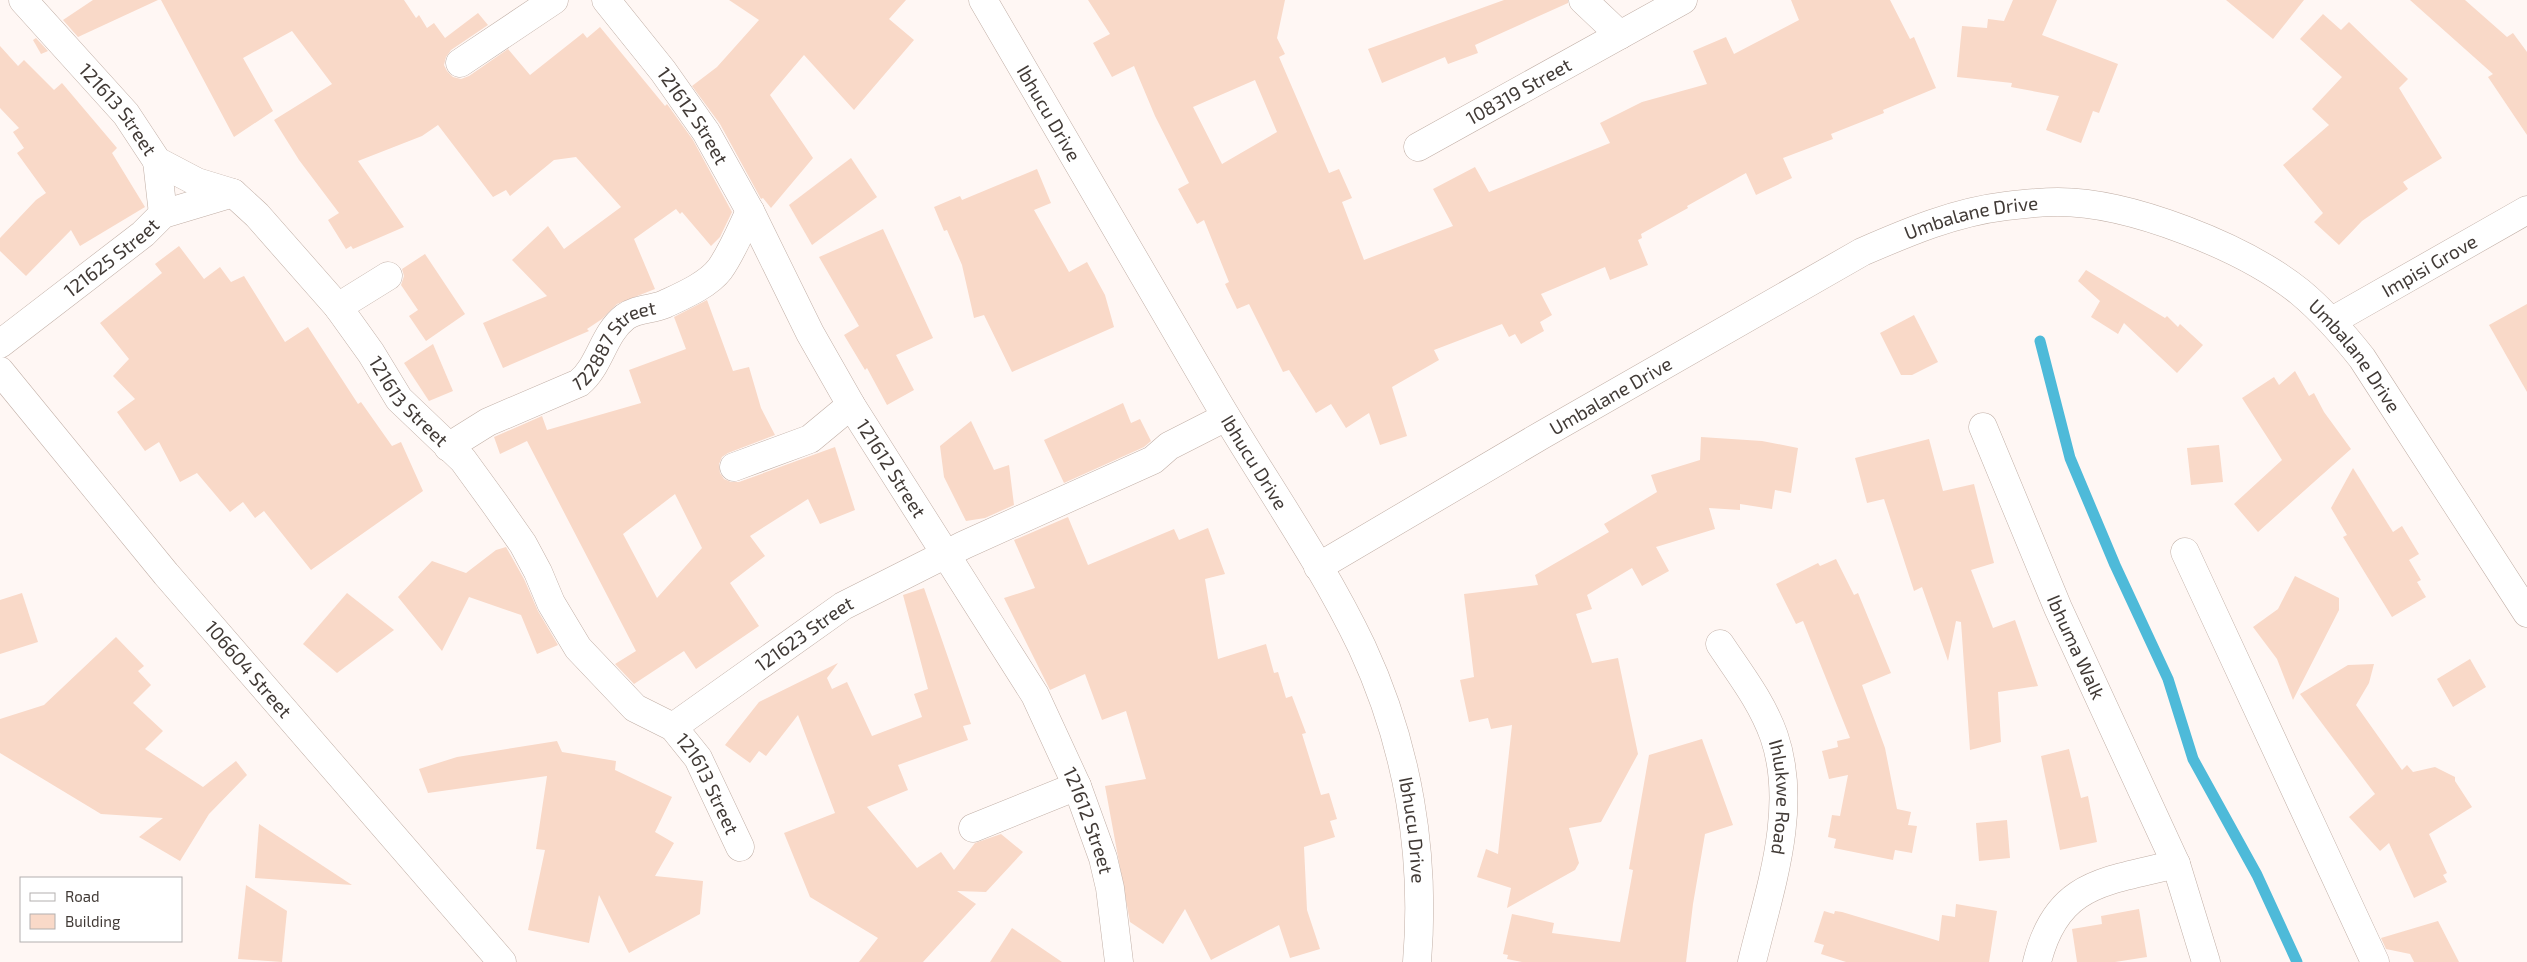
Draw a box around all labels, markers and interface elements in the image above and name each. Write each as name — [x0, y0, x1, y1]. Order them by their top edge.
street label: 108319 Street — [1462, 52, 1575, 129]
street label: 121613 Street — [75, 58, 162, 160]
street label: Ibhucu Drive — [1012, 61, 1086, 165]
street label: 121612 Street — [653, 62, 734, 168]
street label: Umbalane Drive — [1901, 191, 2039, 244]
street label: 121625 Street — [59, 213, 163, 302]
street label: Impisi Grove — [2377, 229, 2481, 301]
street label: Umbalane Drive — [2304, 294, 2406, 417]
street label: 122887 Street — [569, 295, 658, 395]
street label: 121613 Street — [364, 351, 453, 451]
street label: Umbalane Drive — [1545, 351, 1676, 439]
street label: Ibhucu Drive — [1217, 410, 1293, 513]
street label: 121612 Street — [852, 415, 931, 522]
street label: 121623 Street — [750, 591, 857, 676]
street label: Ibhuma Walk — [2043, 591, 2111, 703]
street label: 106604 Street — [200, 615, 297, 722]
street label: 121613 Street — [671, 728, 744, 838]
street label: Ihlukwe Road — [1765, 736, 1796, 857]
street label: 121612 Street — [1059, 763, 1118, 876]
street label: Ibhucu Drive — [1395, 775, 1431, 884]
legend — [20, 877, 182, 942]
text: Road — [65, 887, 100, 905]
text: Building — [65, 912, 121, 930]

